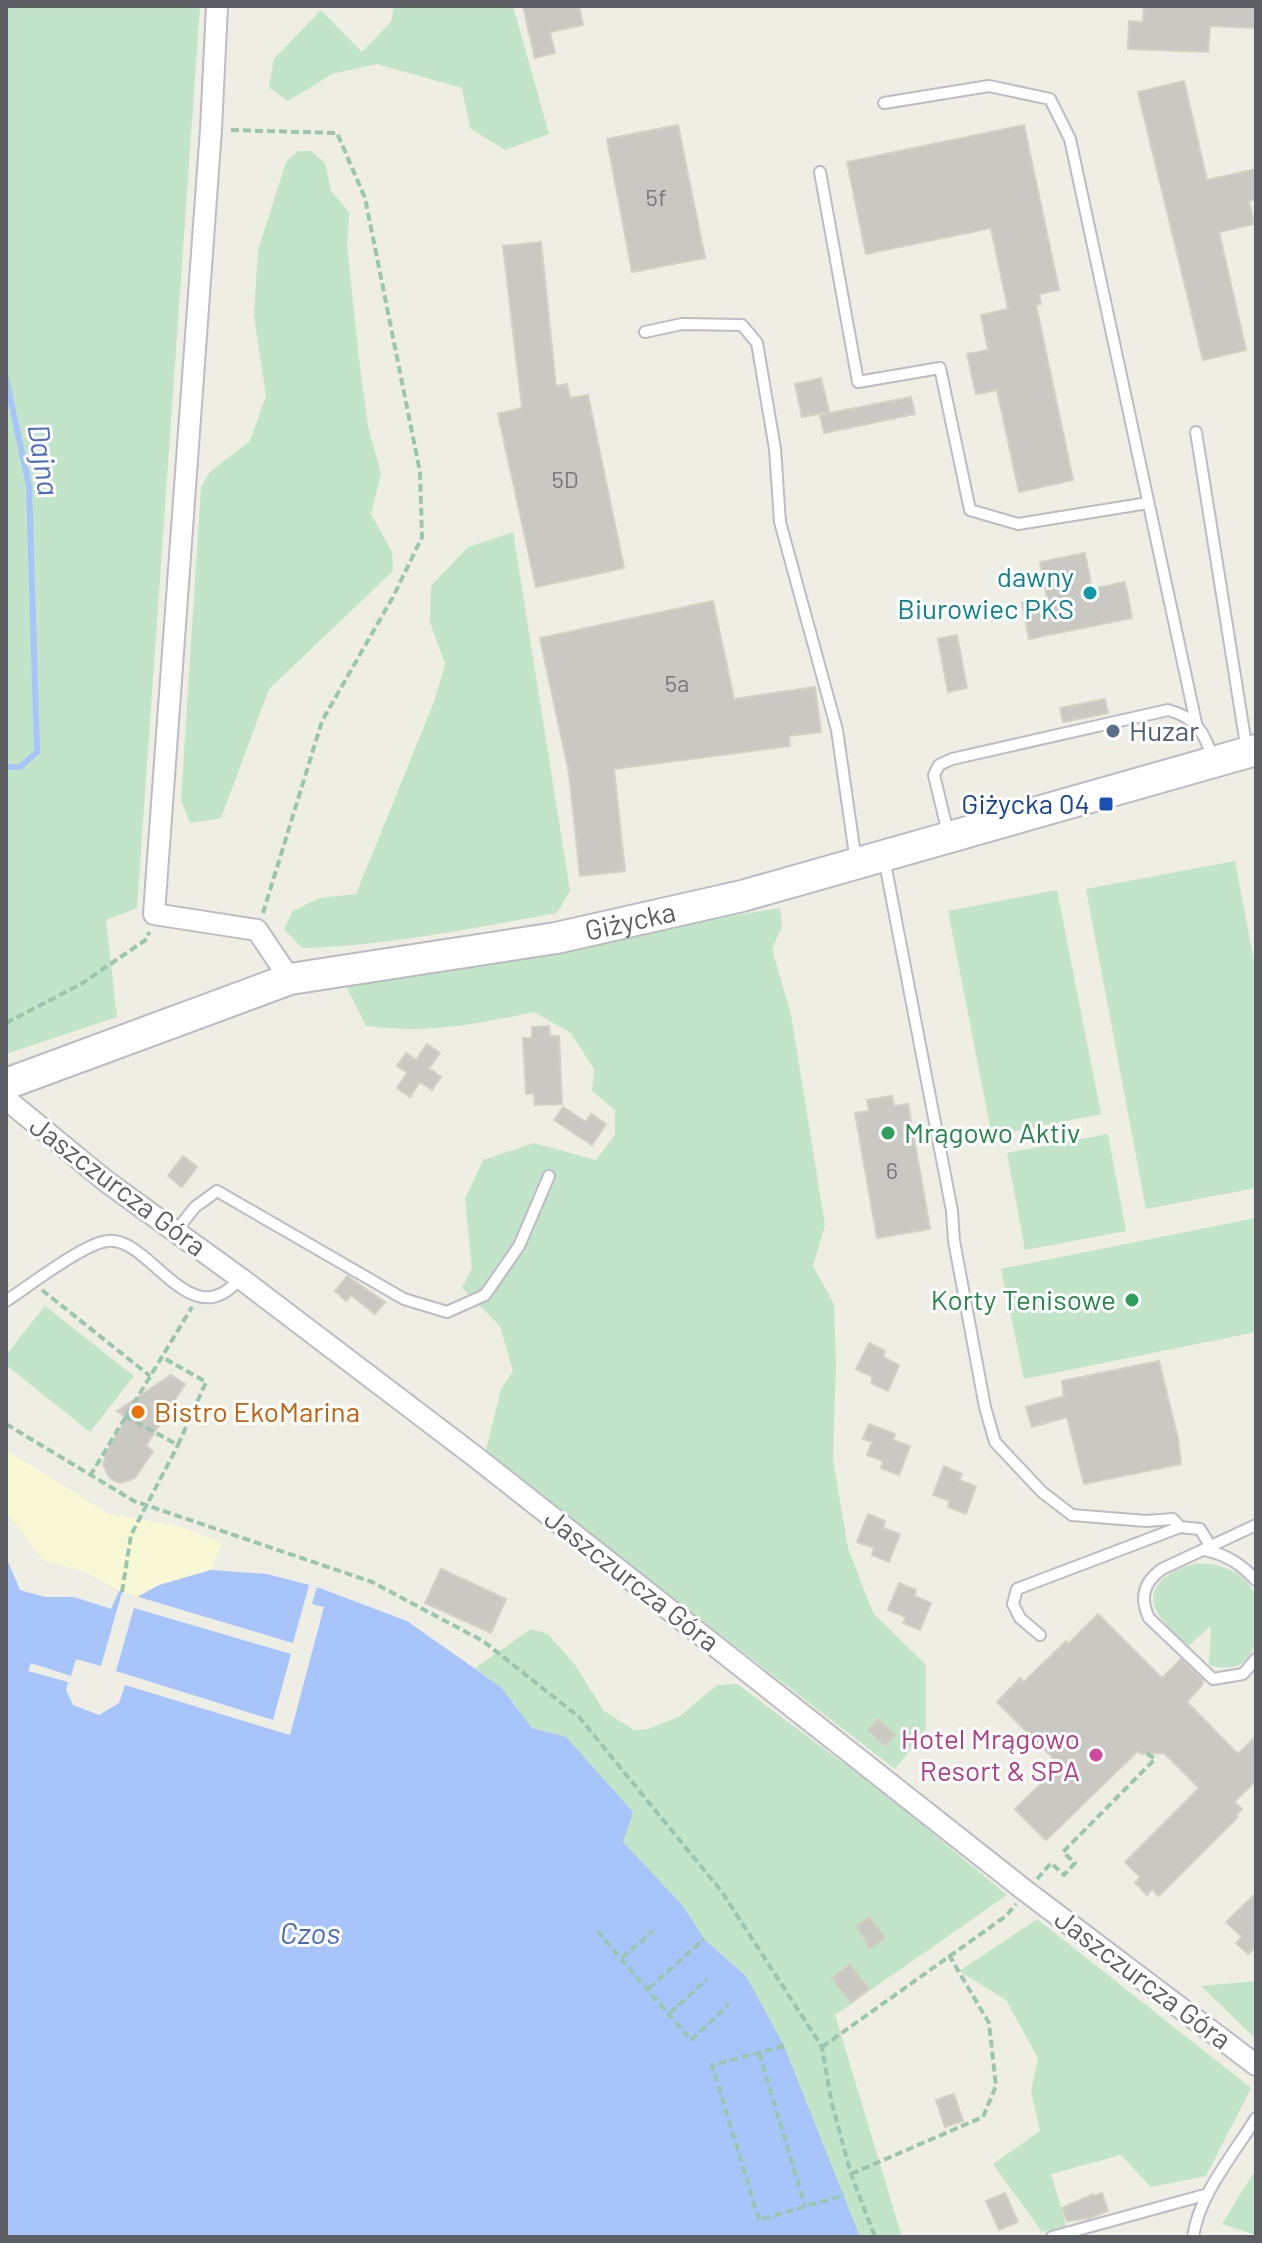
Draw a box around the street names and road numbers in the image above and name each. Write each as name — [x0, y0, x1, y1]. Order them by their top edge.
street label: Giżycka — [581, 894, 679, 947]
street label: Jaszczurcza Góra — [24, 1108, 214, 1263]
street label: Jaszczurcza Góra — [539, 1501, 727, 1658]
street label: Jaszczurcza Góra — [1049, 1901, 1239, 2056]

